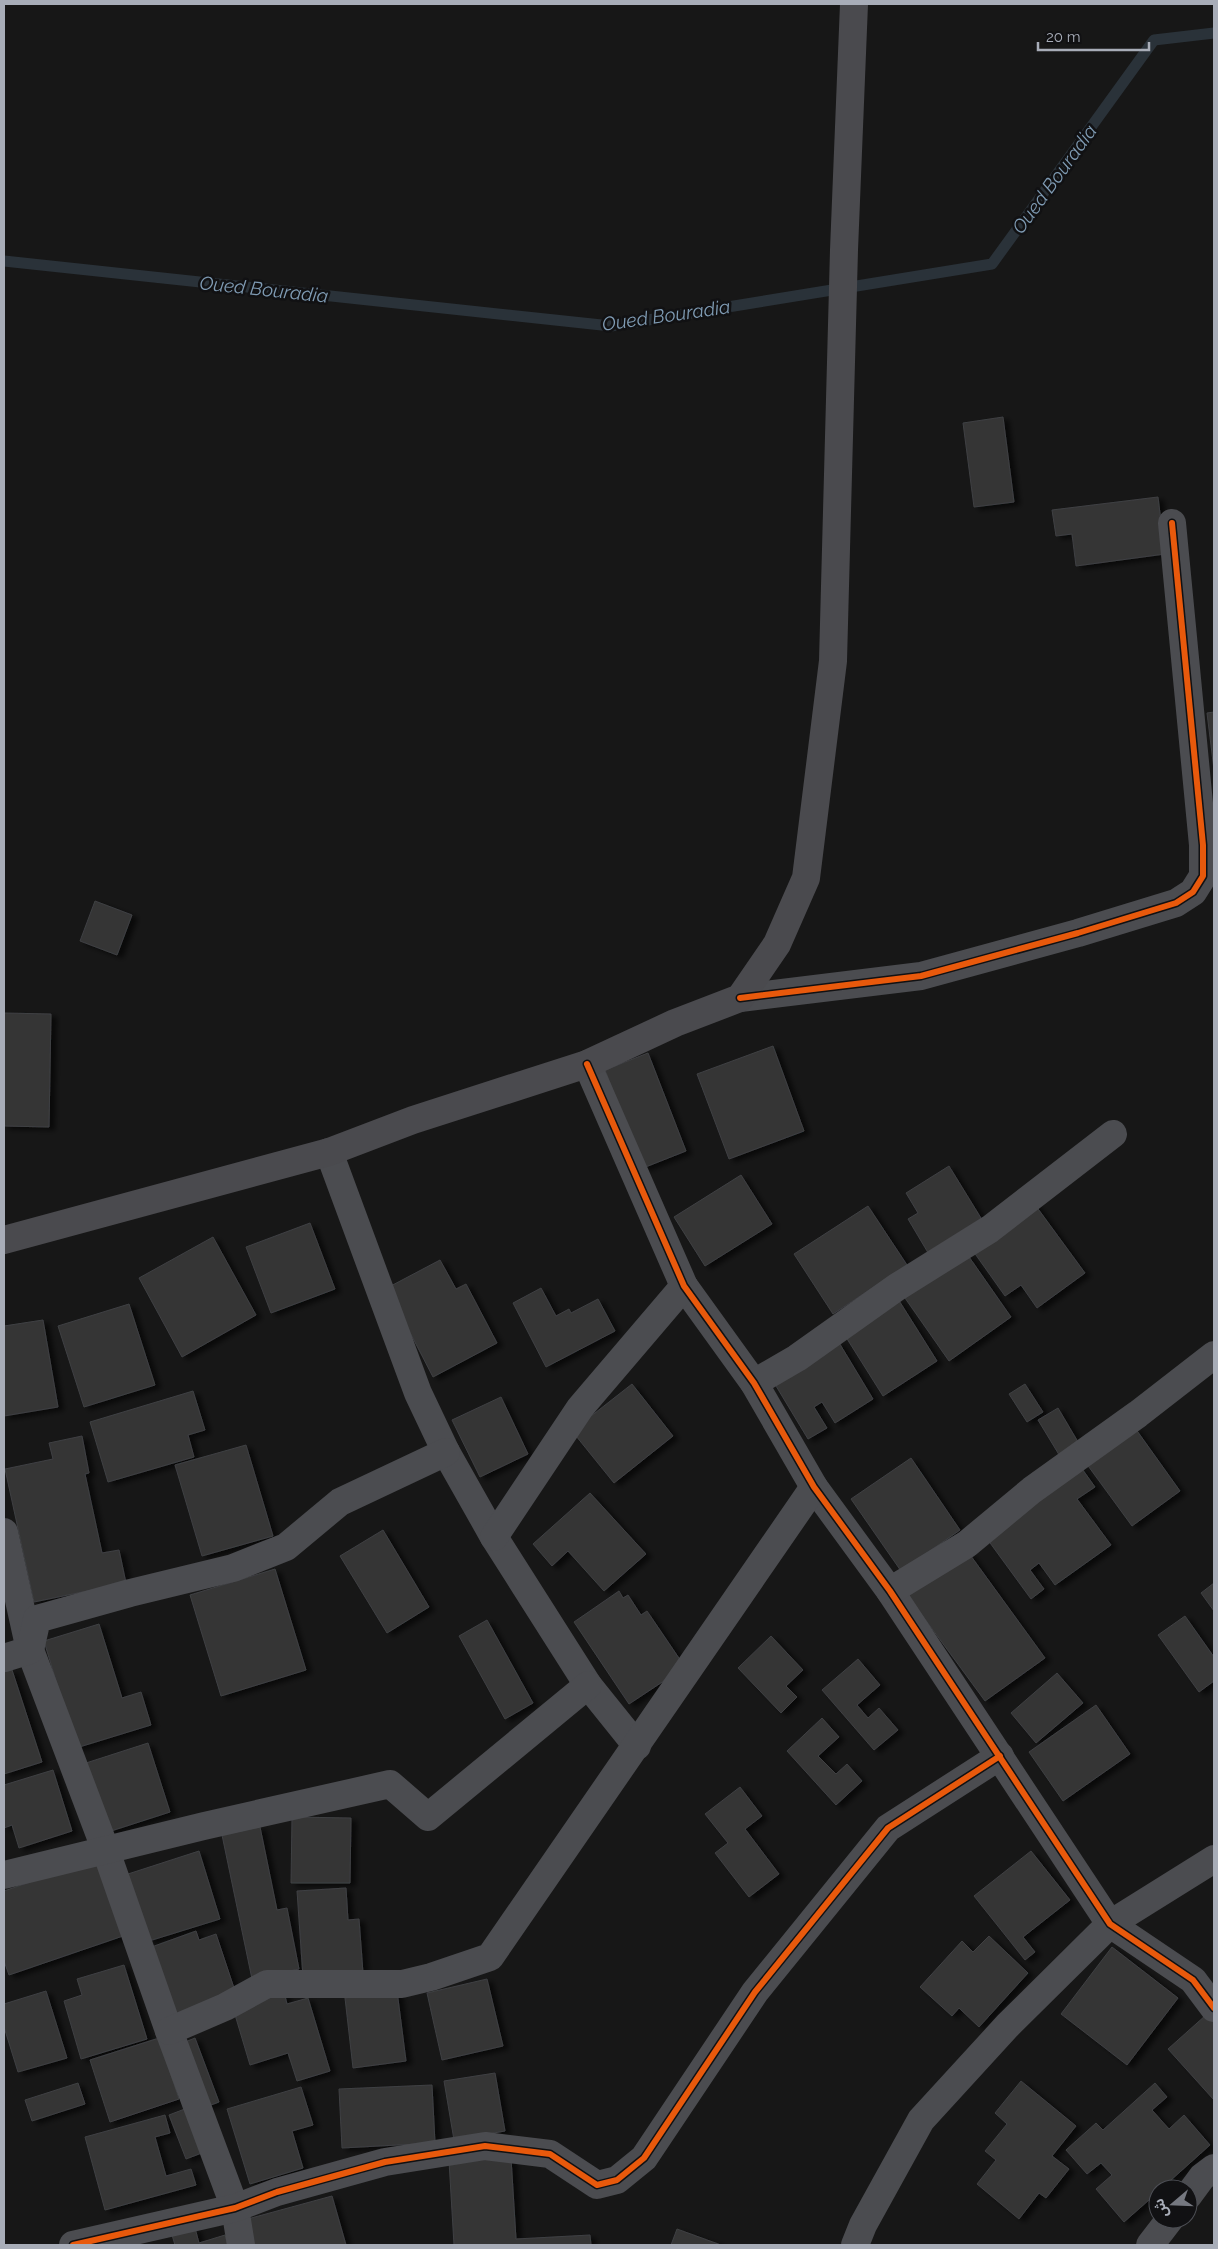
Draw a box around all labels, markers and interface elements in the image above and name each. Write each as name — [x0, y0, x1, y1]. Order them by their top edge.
scale bar — [1038, 20, 1149, 52]
text: 20 m — [1046, 28, 1081, 46]
water label: Oued Bouradia — [1007, 120, 1101, 238]
water label: Oued Bouradia — [199, 271, 329, 307]
water label: Oued Bouradia — [601, 295, 731, 335]
north arrow — [1148, 2179, 1198, 2229]
text: ش — [1150, 2197, 1171, 2220]

